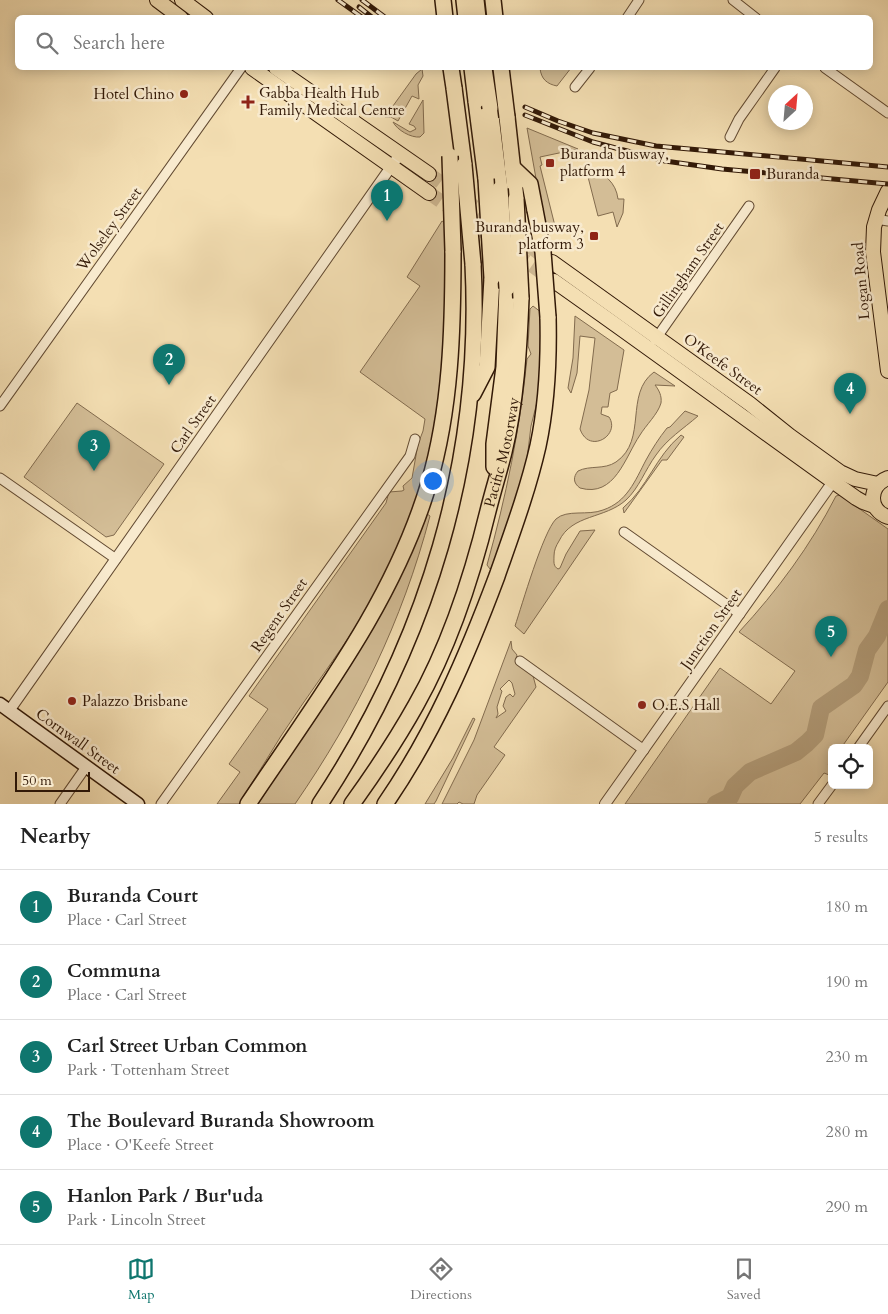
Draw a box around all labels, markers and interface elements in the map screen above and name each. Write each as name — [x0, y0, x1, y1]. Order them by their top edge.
search box — [15, 15, 873, 70]
icon: search — [33, 29, 61, 57]
text: Search here — [73, 30, 165, 56]
place label: Gabba Health Hub Family Medical Centre — [259, 83, 405, 120]
place label: Hotel Chino — [93, 84, 174, 104]
north arrow — [768, 85, 813, 130]
marker: Hotel Chino — [178, 88, 190, 100]
marker: Gabba Health Hub Family Medical Centre — [241, 95, 255, 109]
place label: Buranda busway, platform 4 — [560, 144, 669, 181]
marker: Buranda busway, platform 4 — [544, 157, 556, 169]
place label: Buranda — [766, 164, 820, 184]
marker: Buranda — [748, 167, 762, 181]
pin: 1 — [371, 180, 403, 221]
street label: Wolseley Street — [71, 183, 146, 276]
place label: Buranda busway, platform 3 — [475, 217, 584, 254]
street label: Gillingham Street — [648, 218, 729, 322]
marker: Buranda busway, platform 3 — [588, 230, 600, 242]
street label: Logan Road — [848, 241, 874, 321]
street label: O'Keefe Street — [680, 329, 767, 399]
pin: 2 — [153, 344, 185, 385]
pin: 4 — [834, 373, 866, 414]
street label: Carl Street — [165, 390, 221, 457]
street label: Pacific Motorway — [479, 396, 524, 510]
pin: 3 — [78, 430, 110, 471]
your location — [420, 468, 446, 494]
street label: Regent Street — [246, 574, 312, 656]
street label: Junction Street — [675, 584, 746, 675]
pin: 5 — [815, 616, 847, 657]
place label: Palazzo Brisbane — [82, 691, 188, 711]
marker: Palazzo Brisbane — [66, 695, 78, 707]
place label: O.E.S Hall — [652, 695, 720, 715]
marker: O.E.S Hall — [636, 699, 648, 711]
street label: Cornwall Street — [32, 704, 124, 779]
map controls — [828, 744, 873, 789]
button: locate — [828, 744, 873, 789]
scale bar — [15, 769, 90, 792]
text: 50 m — [22, 771, 52, 790]
text: Nearby — [20, 822, 91, 851]
text: 5 results — [814, 826, 868, 848]
text: Buranda Court — [67, 883, 198, 909]
text: 1 — [32, 896, 40, 918]
text: 180 m — [826, 896, 868, 918]
text: Place · Carl Street — [67, 909, 187, 931]
text: Communa — [67, 958, 161, 984]
text: 2 — [32, 971, 40, 993]
text: 190 m — [826, 971, 868, 993]
text: Place · Carl Street — [67, 984, 187, 1006]
text: Carl Street Urban Common — [67, 1033, 307, 1059]
text: 3 — [32, 1046, 40, 1068]
text: 230 m — [826, 1046, 868, 1068]
text: Park · Tottenham Street — [67, 1059, 229, 1081]
text: The Boulevard Buranda Showroom — [67, 1108, 375, 1134]
text: 4 — [32, 1121, 40, 1143]
text: 280 m — [826, 1121, 868, 1143]
text: Place · O'Keefe Street — [67, 1134, 214, 1156]
text: Hanlon Park / Bur'uda — [67, 1183, 263, 1209]
text: 5 — [32, 1196, 40, 1218]
text: 290 m — [826, 1196, 868, 1218]
text: Park · Lincoln Street — [67, 1209, 206, 1231]
tab: Map — [127, 1255, 155, 1304]
tab: Directions — [410, 1255, 472, 1304]
tab: Saved — [727, 1255, 761, 1304]

